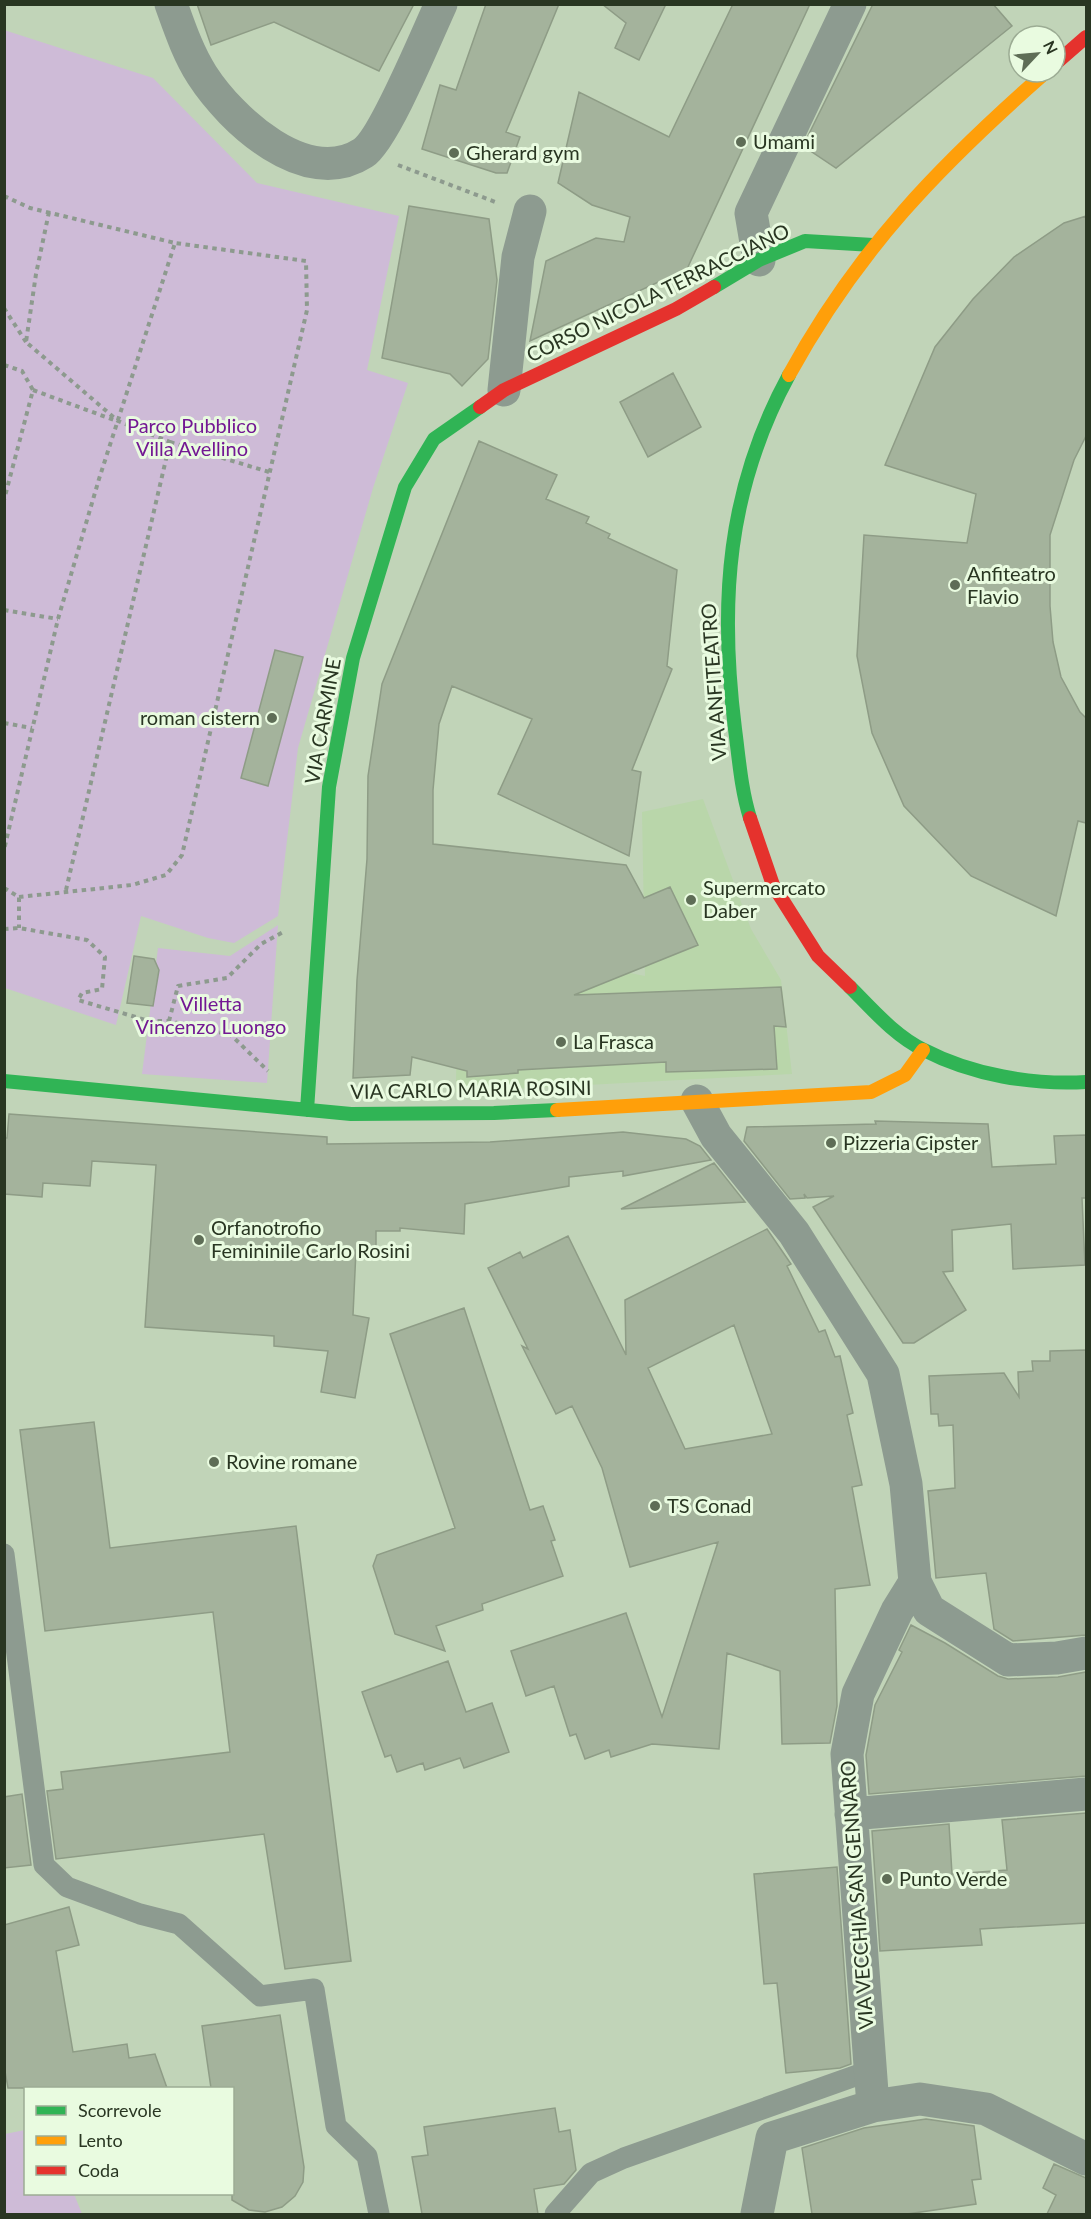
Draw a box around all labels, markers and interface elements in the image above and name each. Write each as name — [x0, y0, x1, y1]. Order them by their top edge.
north arrow — [1007, 24, 1067, 84]
text: N — [1040, 38, 1062, 57]
place label: Umami — [753, 129, 815, 153]
marker: Umami — [734, 135, 748, 149]
place label: Gherard gym — [466, 140, 580, 164]
marker: Gherard gym — [447, 146, 461, 160]
street label: CORSO NICOLA TERRACCIANO — [522, 218, 793, 366]
park label: Parco Pubblico Villa Avellino — [127, 413, 257, 460]
place label: Anfiteatro Flavio — [967, 561, 1056, 608]
marker: Anfiteatro Flavio — [948, 578, 962, 592]
street label: VIA ANFITEATRO — [696, 602, 730, 762]
street label: VIA CARMINE — [299, 656, 345, 786]
place label: roman cistern — [140, 705, 260, 729]
marker: roman cistern — [265, 711, 279, 725]
place label: Supermercato Daber — [703, 875, 826, 922]
marker: Supermercato Daber — [684, 893, 698, 907]
park label: Villetta Vincenzo Luongo — [136, 991, 286, 1038]
place label: La Frasca — [573, 1029, 654, 1053]
marker: La Frasca — [554, 1035, 568, 1049]
street label: VIA CARLO MARIA ROSINI — [350, 1075, 592, 1103]
place label: Pizzeria Cipster — [843, 1130, 979, 1154]
marker: Pizzeria Cipster — [824, 1136, 838, 1150]
place label: Orfanotrofio Femininile Carlo Rosini — [211, 1215, 410, 1262]
marker: Orfanotrofio Femininile Carlo Rosini — [192, 1233, 206, 1247]
place label: Rovine romane — [226, 1449, 357, 1473]
marker: Rovine romane — [207, 1455, 221, 1469]
place label: TS Conad — [667, 1493, 752, 1517]
marker: TS Conad — [648, 1499, 662, 1513]
street label: VIA VECCHIA SAN GENNARO — [835, 1760, 877, 2030]
place label: Punto Verde — [899, 1866, 1007, 1890]
marker: Punto Verde — [880, 1872, 894, 1886]
legend — [24, 2087, 234, 2195]
text: Scorrevole — [78, 2099, 161, 2121]
text: Lento — [78, 2129, 123, 2151]
text: Coda — [78, 2159, 119, 2181]

